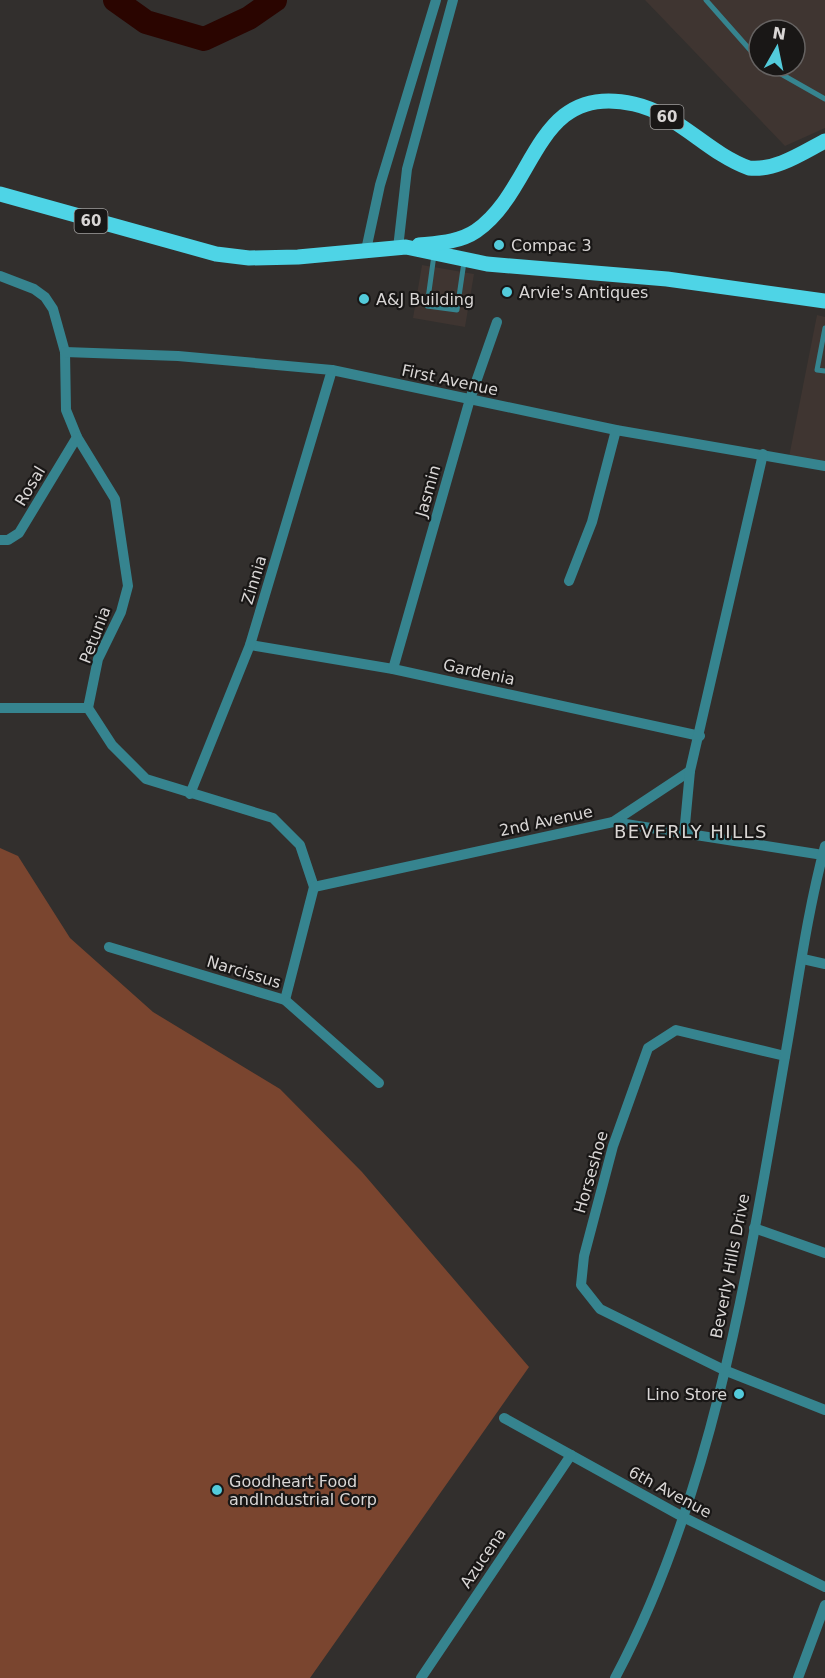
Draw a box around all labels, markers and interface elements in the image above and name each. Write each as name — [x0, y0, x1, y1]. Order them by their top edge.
north arrow — [747, 18, 807, 78]
text: N — [771, 23, 787, 44]
road number: 60 — [650, 105, 684, 129]
road number: 60 — [74, 209, 107, 233]
place label: Compac 3 — [511, 236, 592, 255]
marker: Compac 3 — [492, 238, 506, 252]
place label: Arvie's Antiques — [519, 283, 648, 302]
marker: Arvie's Antiques — [500, 285, 514, 299]
place label: A&J Building — [376, 290, 474, 309]
marker: A&J Building — [357, 292, 371, 306]
street label: First Avenue — [400, 360, 500, 400]
street label: Rosal — [11, 463, 49, 509]
street label: Jasmin — [411, 463, 444, 520]
street label: Zinnia — [238, 553, 270, 607]
street label: Petunia — [75, 604, 115, 666]
street label: Gardenia — [441, 655, 517, 689]
street label: 2nd Avenue — [498, 802, 594, 840]
district label: BEVERLY HILLS — [614, 821, 768, 842]
street label: Narcissus — [205, 952, 283, 992]
street label: Horseshoe — [570, 1129, 612, 1215]
street label: Beverly Hills Drive — [707, 1192, 753, 1340]
place label: Lino Store — [646, 1385, 727, 1404]
marker: Lino Store — [732, 1387, 746, 1401]
street label: 6th Avenue — [625, 1462, 715, 1522]
place label: Goodheart Food andIndustrial Corp — [229, 1472, 377, 1509]
marker: Goodheart Food andIndustrial Corp — [210, 1483, 224, 1497]
street label: Azucena — [456, 1524, 510, 1592]

